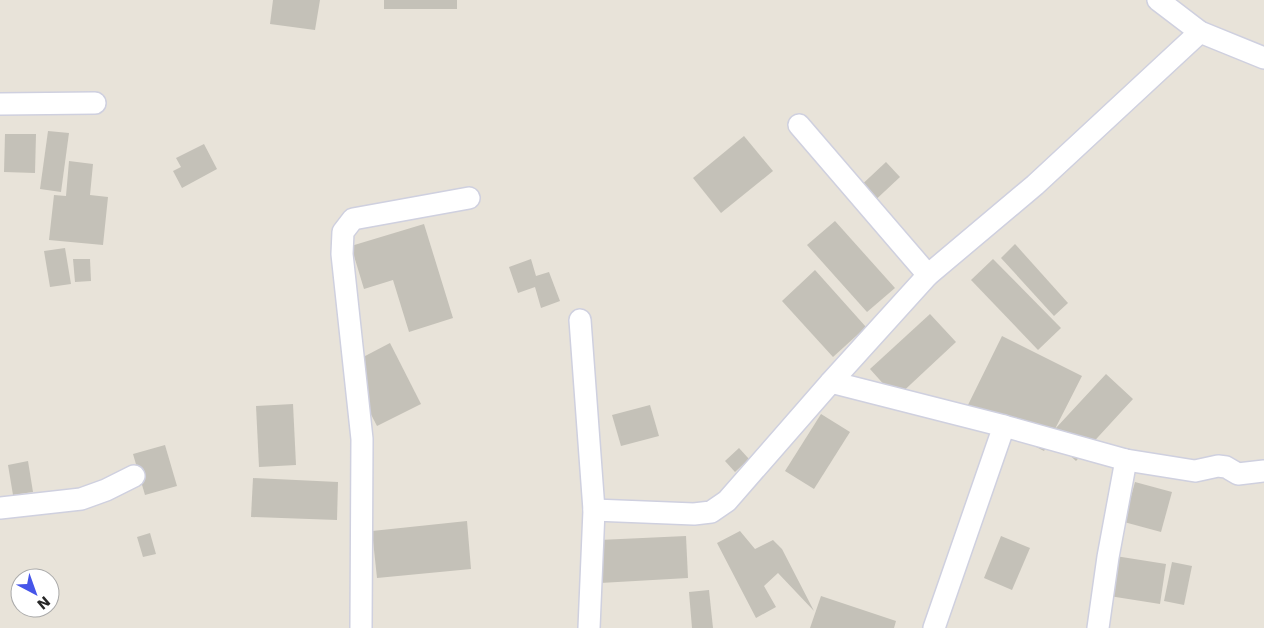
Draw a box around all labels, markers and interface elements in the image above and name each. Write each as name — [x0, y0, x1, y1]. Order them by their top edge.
north arrow — [10, 568, 60, 618]
text: N — [34, 593, 53, 613]

